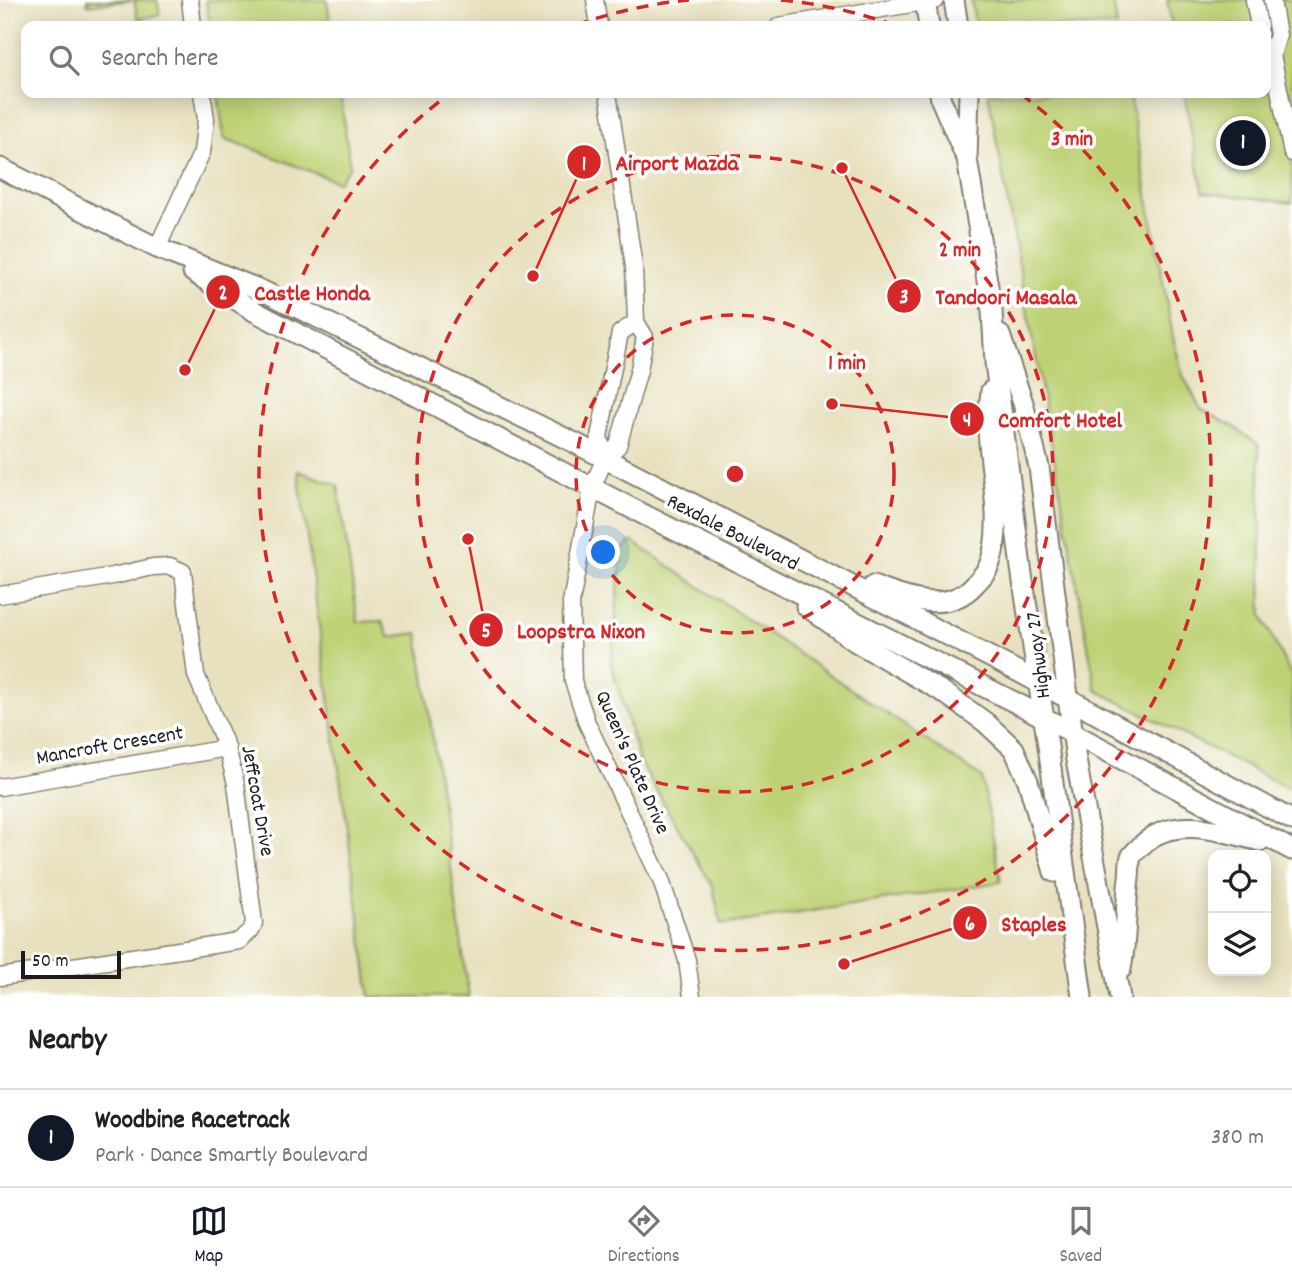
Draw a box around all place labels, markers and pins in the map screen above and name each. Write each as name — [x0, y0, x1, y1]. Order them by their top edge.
pin: 1 — [1220, 117, 1266, 169]
callout: Airport Mazda — [566, 140, 752, 184]
callout: Castle Honda — [206, 270, 384, 314]
callout: Tandoori Masala — [886, 274, 1090, 318]
callout: Comfort Hotel — [949, 397, 1136, 441]
centre of rings — [723, 462, 747, 486]
callout: Loopstra Nixon — [468, 608, 659, 652]
callout: Staples — [953, 901, 1081, 945]

